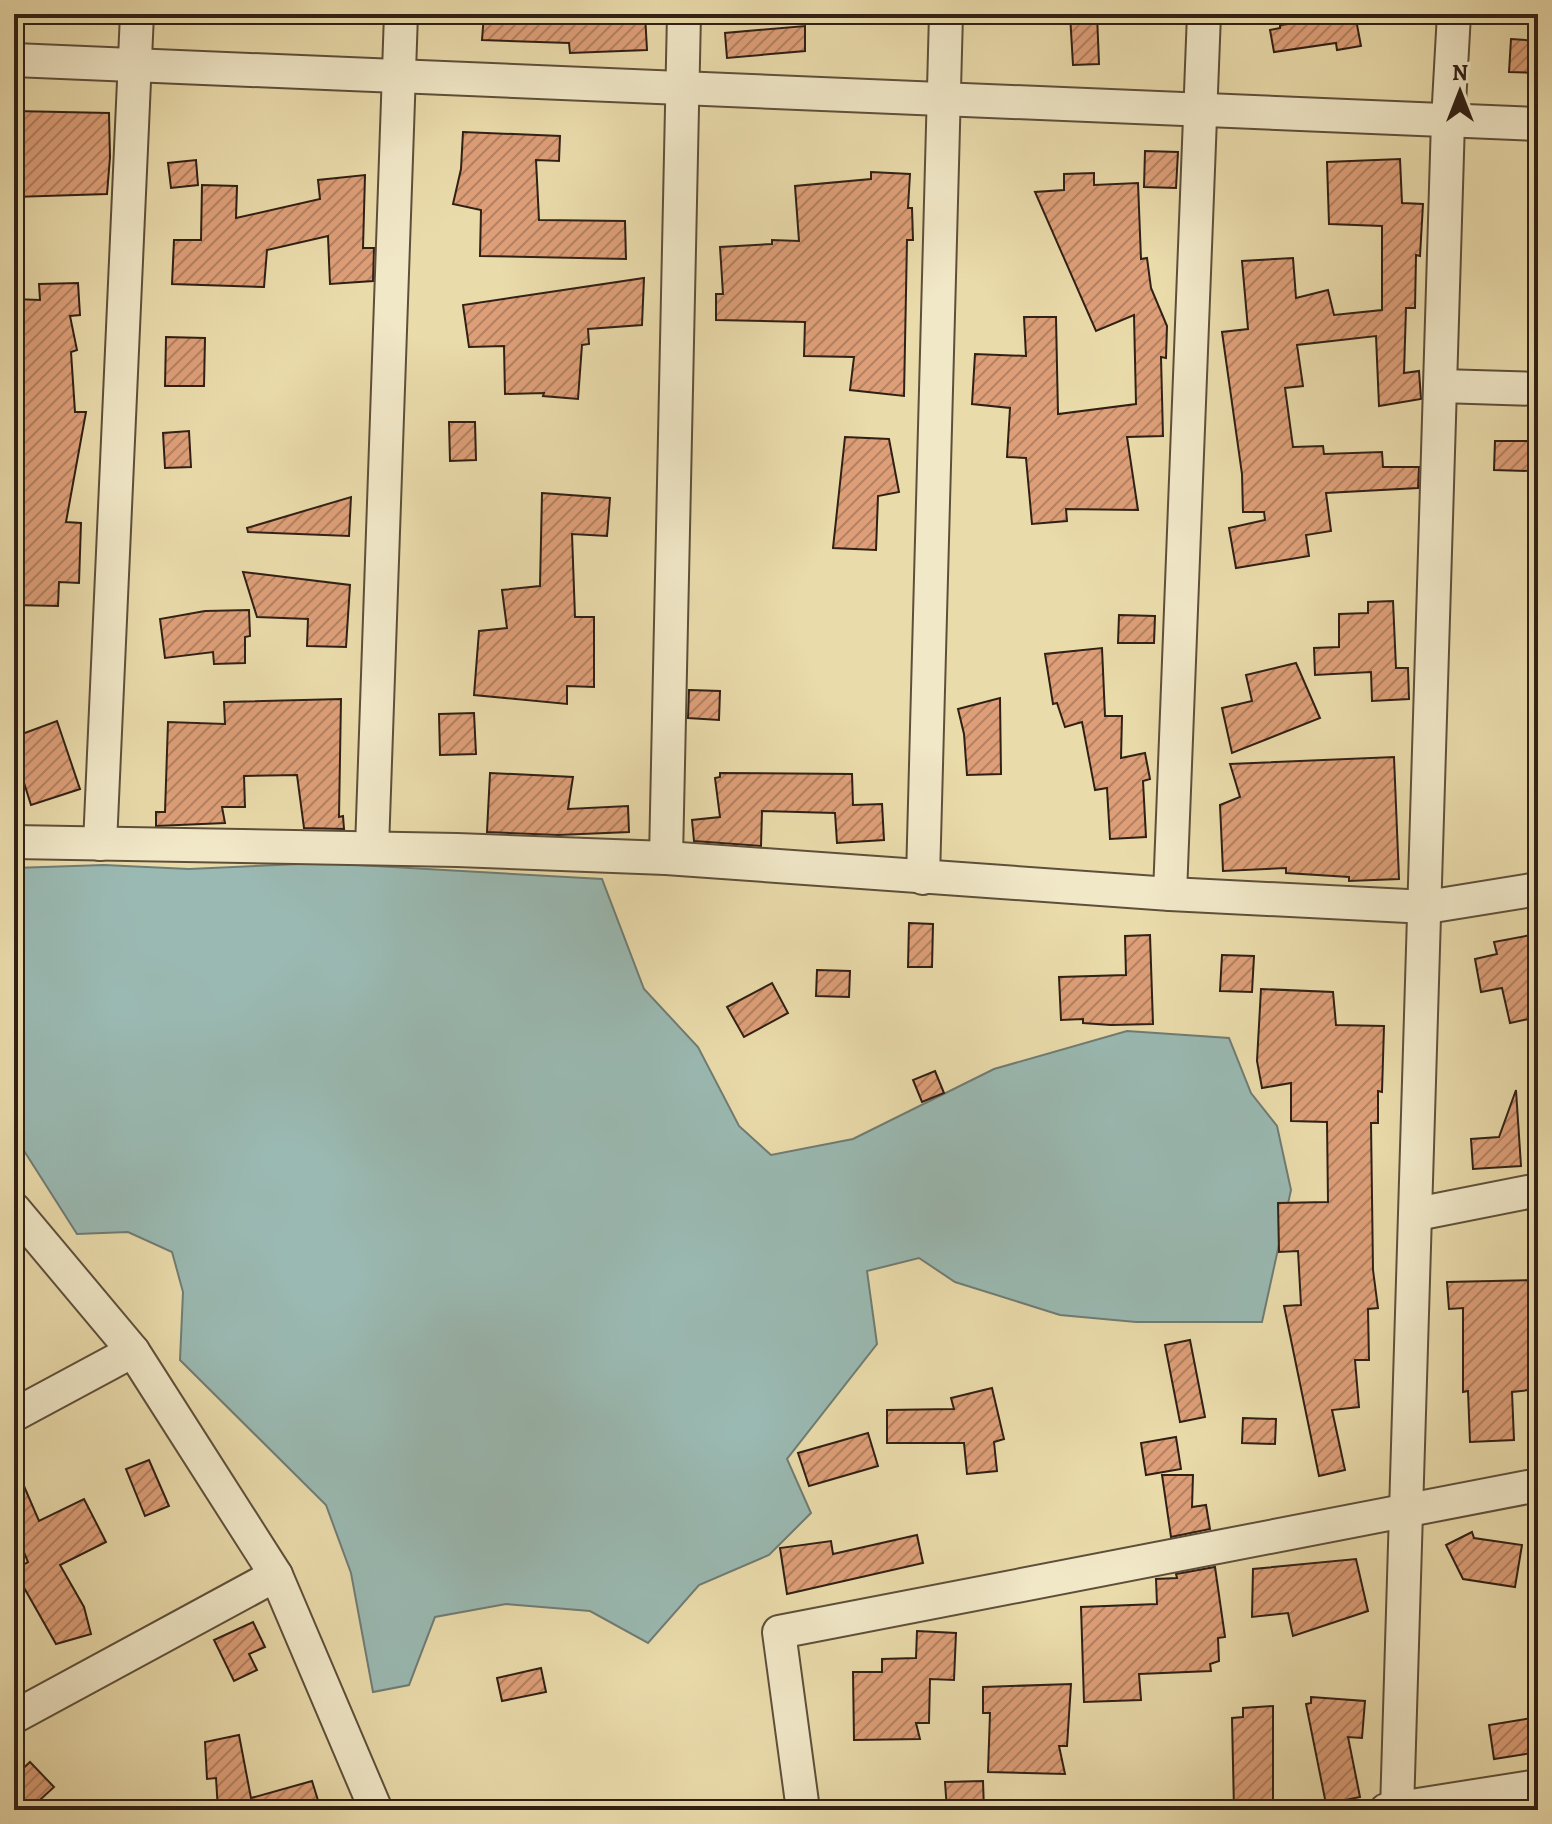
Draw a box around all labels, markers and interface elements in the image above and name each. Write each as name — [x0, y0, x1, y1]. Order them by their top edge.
north arrow — [1420, 52, 1500, 132]
text: N — [1452, 58, 1468, 88]

